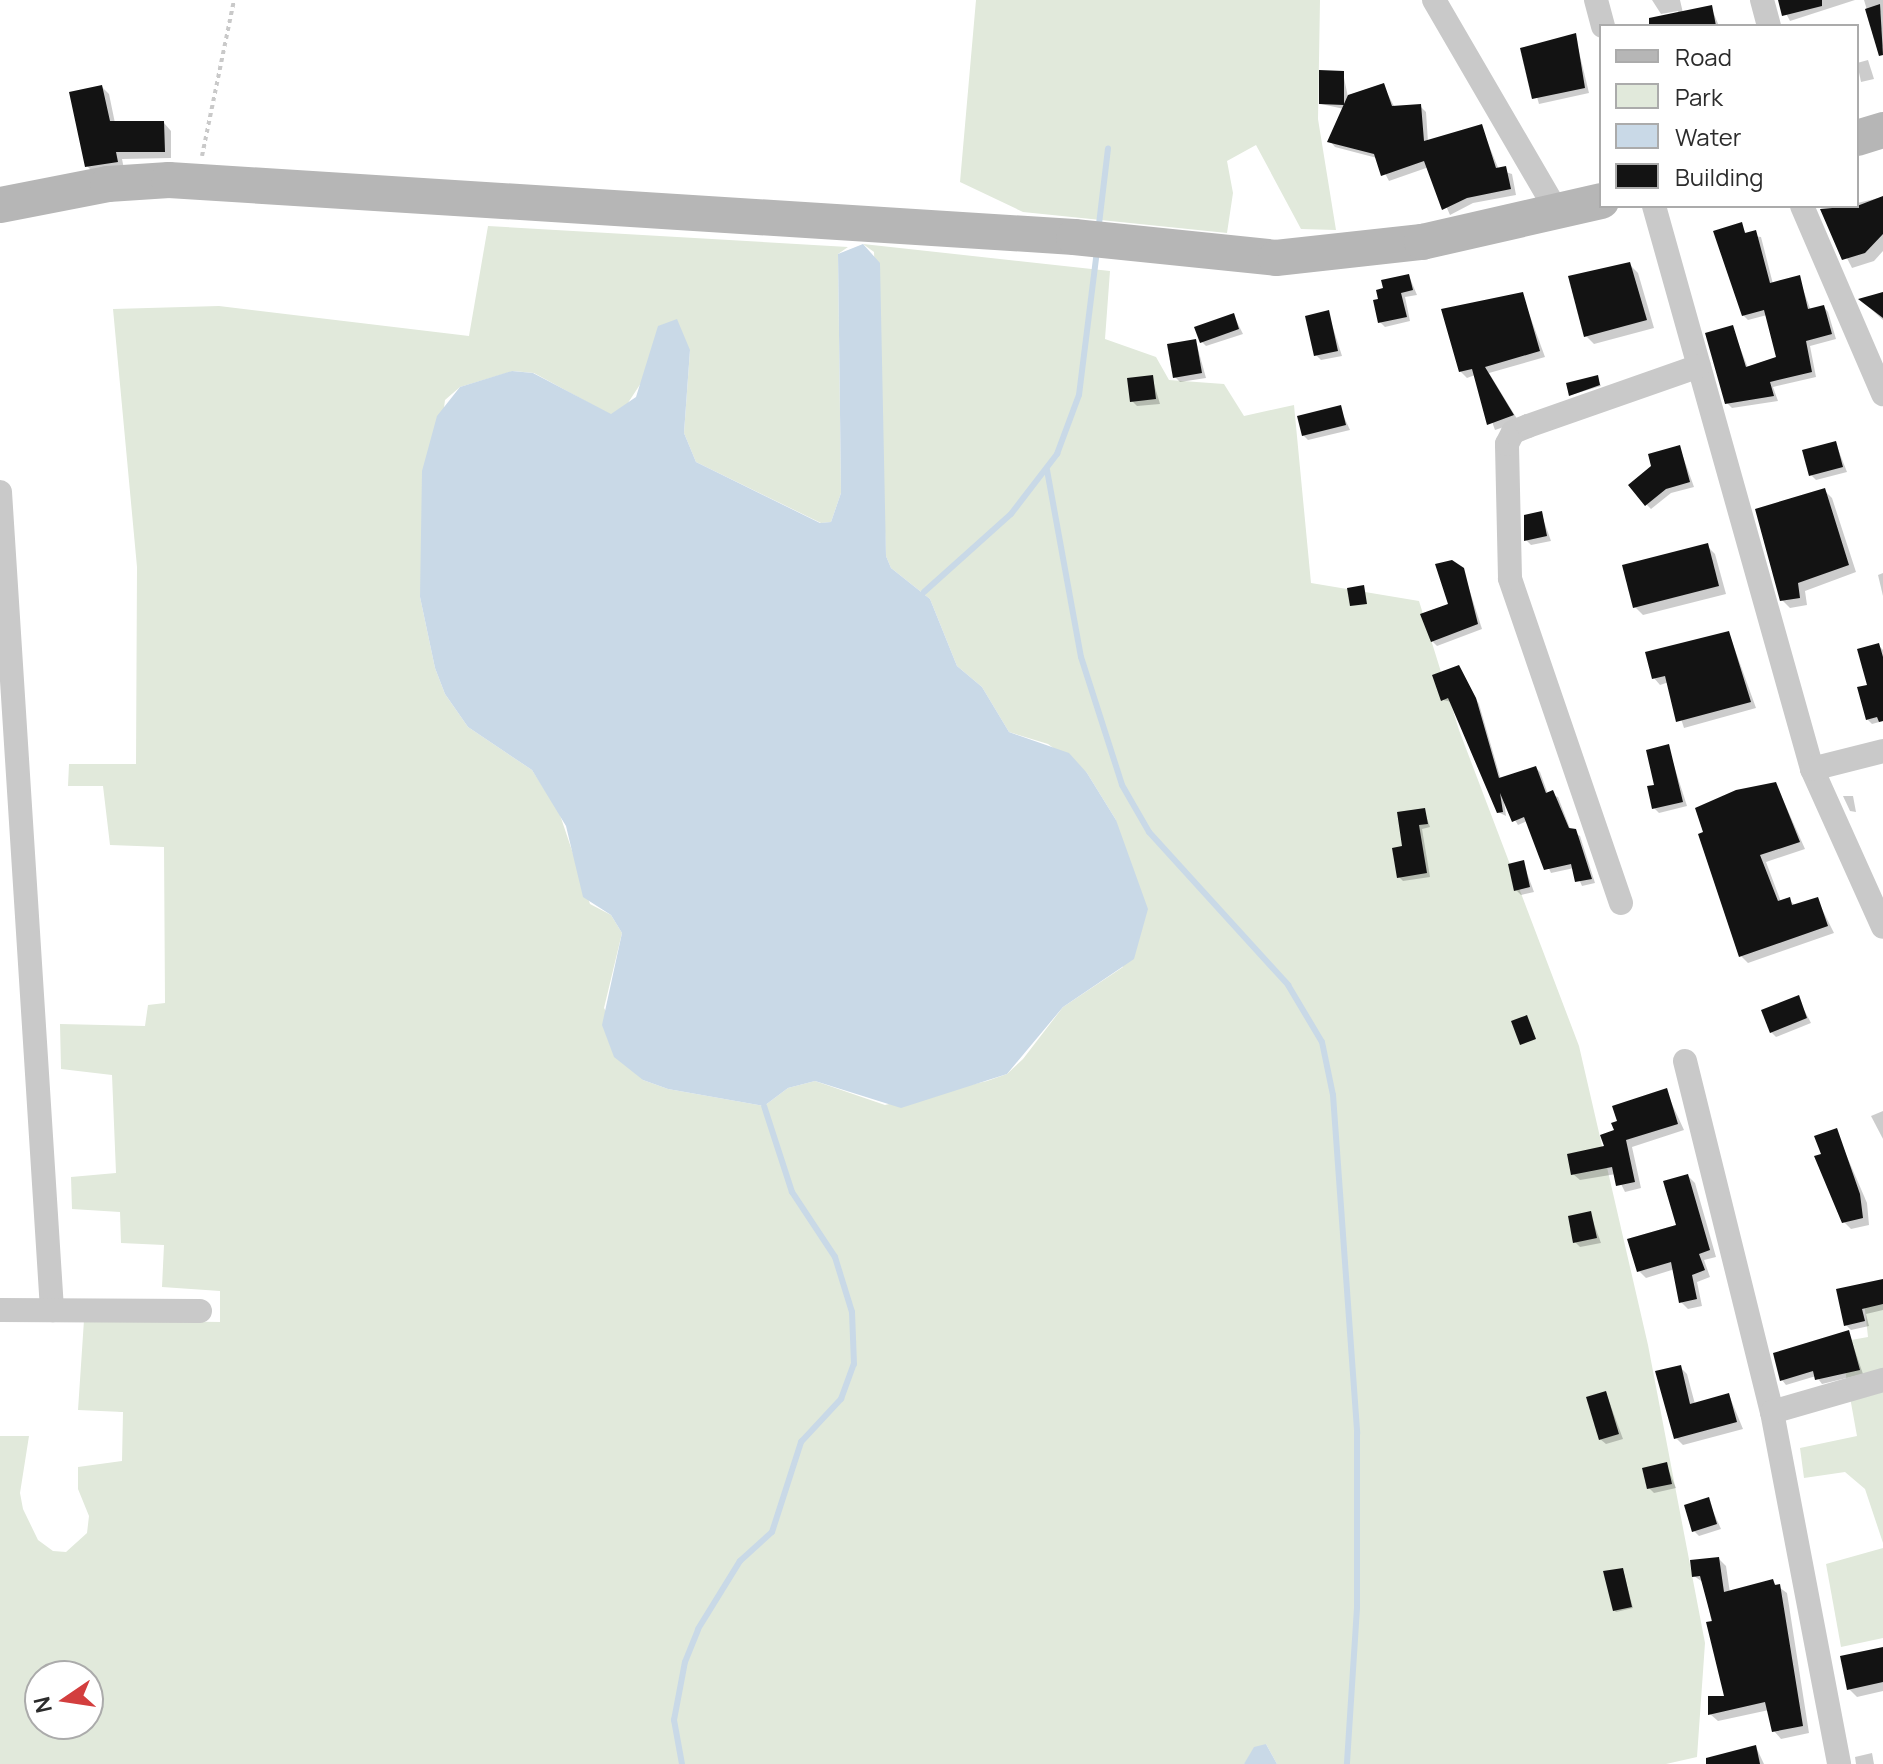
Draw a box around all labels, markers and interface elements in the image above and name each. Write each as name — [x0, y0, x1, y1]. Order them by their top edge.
legend — [1599, 24, 1859, 208]
text: Road — [1675, 40, 1732, 73]
text: Park — [1675, 80, 1723, 113]
text: Water — [1675, 120, 1742, 153]
text: Building — [1675, 160, 1763, 193]
north arrow — [24, 1660, 104, 1740]
text: N — [26, 1694, 59, 1716]

